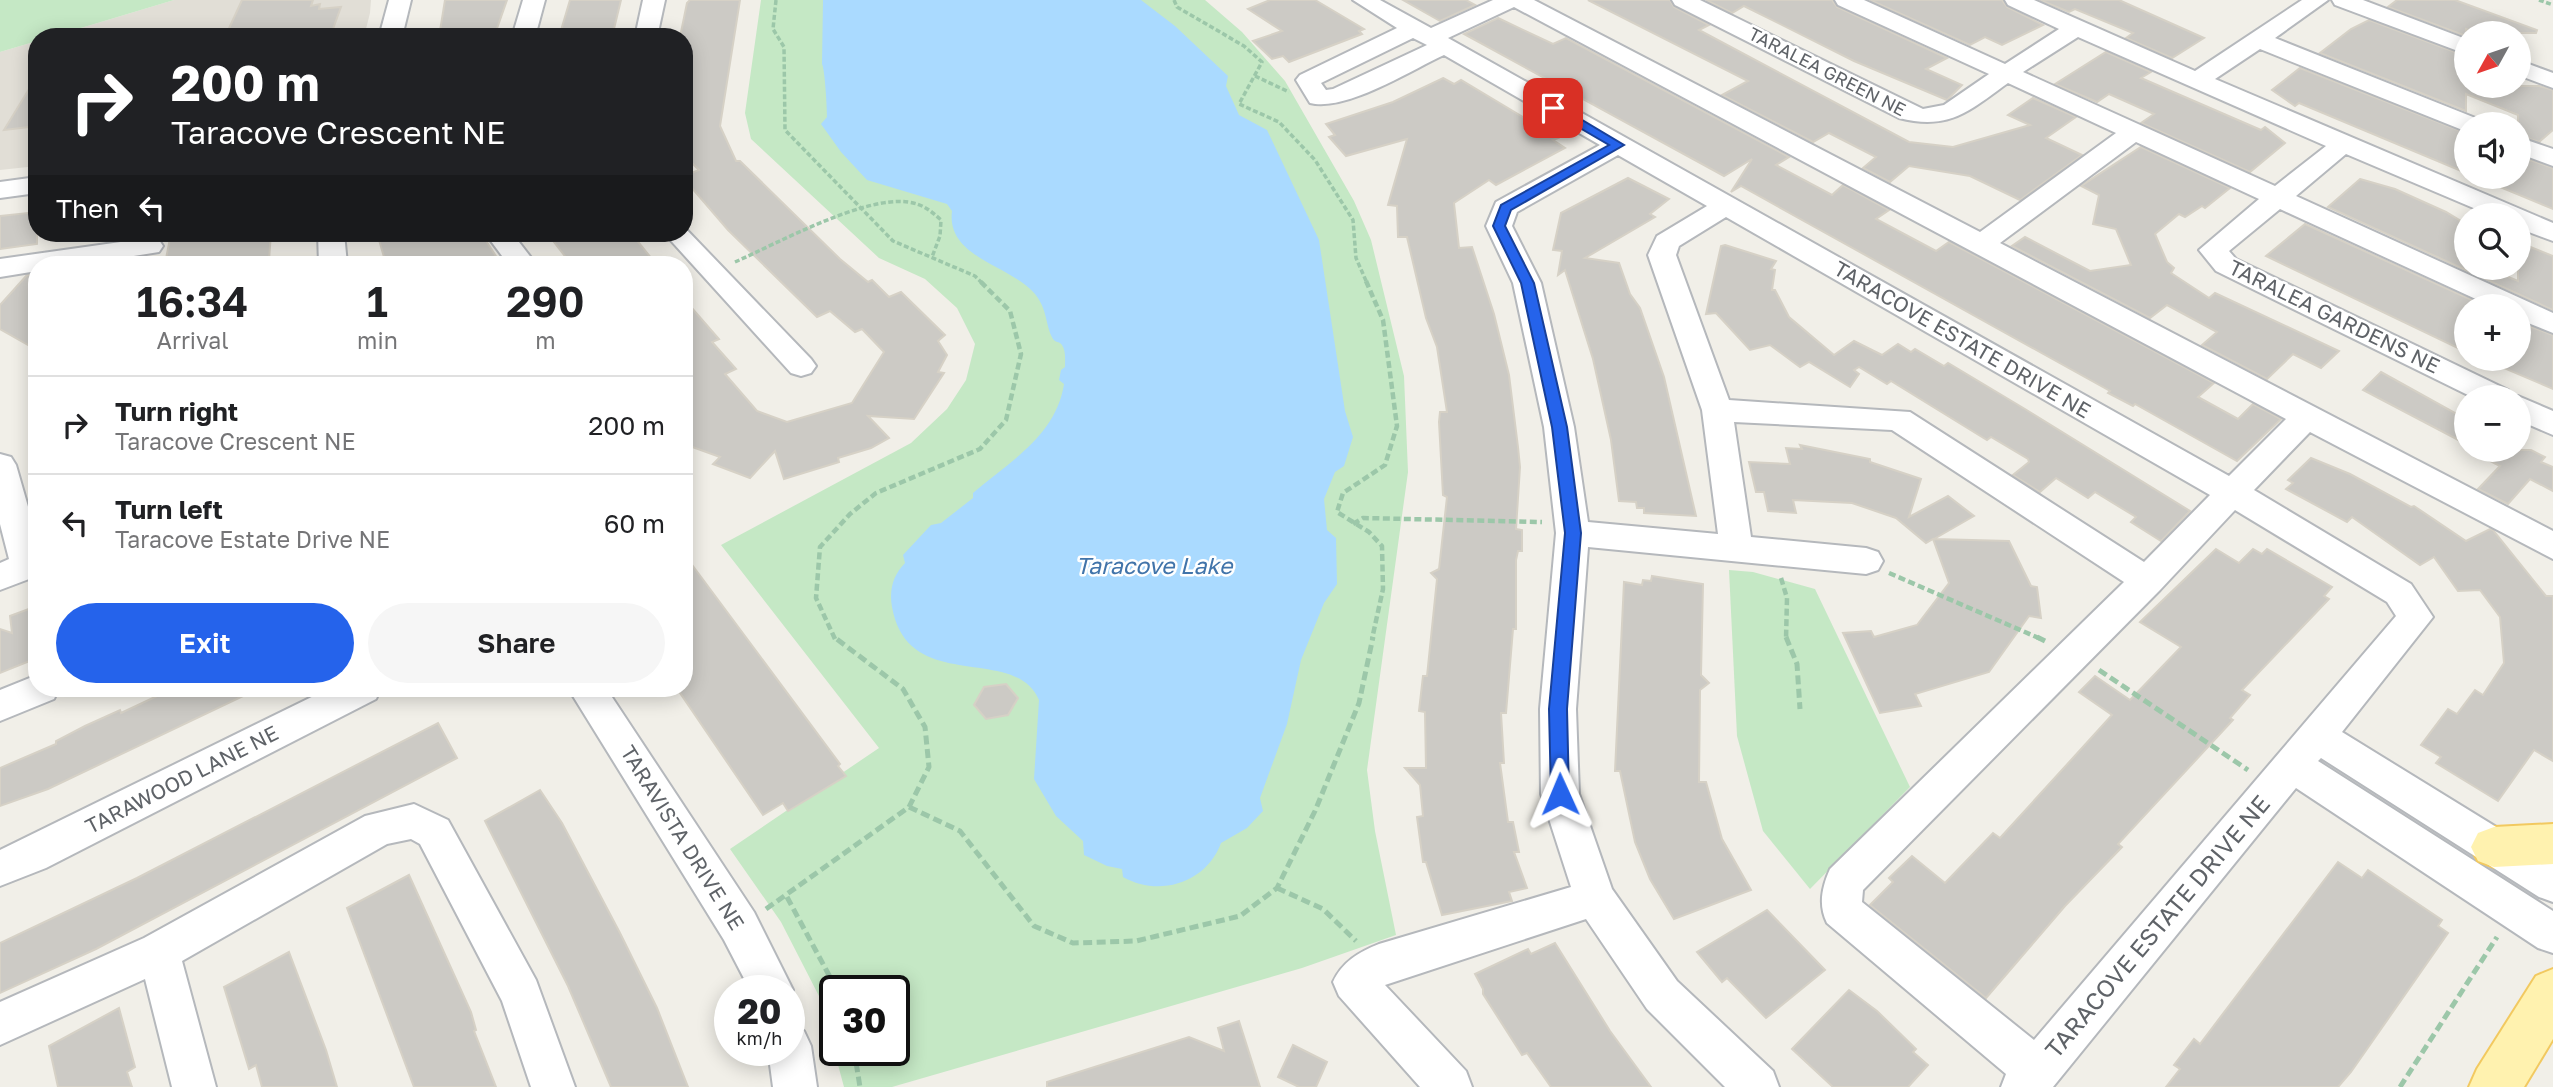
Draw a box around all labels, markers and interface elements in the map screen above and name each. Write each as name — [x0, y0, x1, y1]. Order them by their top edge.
north arrow — [2454, 21, 2530, 98]
map controls — [2454, 21, 2531, 462]
street label: TARALEA GREEN NE — [1745, 22, 1910, 120]
text: 200 m — [171, 53, 320, 112]
icon: right — [56, 56, 147, 147]
pin — [1523, 78, 1583, 138]
icon: arrive — [1534, 89, 1572, 127]
button: sound — [2454, 112, 2531, 189]
text: Taracove Crescent NE — [171, 113, 506, 151]
icon: left — [133, 189, 171, 227]
text: Then — [56, 193, 119, 224]
button: search — [2454, 203, 2531, 280]
street label: TARALEA GARDENS NE — [2225, 254, 2444, 379]
street label: TARACOVE ESTATE DRIVE NE — [1829, 255, 2096, 423]
text: 16:34 — [136, 276, 249, 326]
text: 1 — [367, 276, 388, 326]
text: 290 — [506, 276, 584, 326]
button: + — [2454, 294, 2531, 371]
text: Arrival — [157, 326, 229, 354]
text: min — [357, 326, 398, 354]
text: m — [535, 326, 556, 354]
button: − — [2454, 385, 2531, 462]
text: Turn right — [115, 396, 238, 427]
icon: right — [56, 406, 94, 444]
text: 200 m — [588, 410, 665, 441]
text: Taracove Crescent NE — [115, 427, 355, 455]
text: Turn left — [115, 494, 223, 525]
icon: left — [56, 504, 94, 542]
text: 60 m — [604, 508, 665, 539]
text: Taracove Estate Drive NE — [115, 525, 390, 553]
water label: Taracove Lake — [1076, 551, 1234, 579]
button: Exit — [56, 603, 354, 683]
button: Share — [368, 603, 665, 683]
street label: TARAWOOD LANE NE — [81, 719, 282, 839]
street label: TARAVISTA DRIVE NE — [615, 740, 750, 935]
position arrow — [1523, 757, 1597, 831]
street label: TARACOVE ESTATE DRIVE NE — [2038, 789, 2275, 1063]
speed limit sign: 30 — [819, 975, 910, 1066]
text: 20 — [737, 990, 782, 1032]
text: km/h — [737, 1027, 782, 1049]

